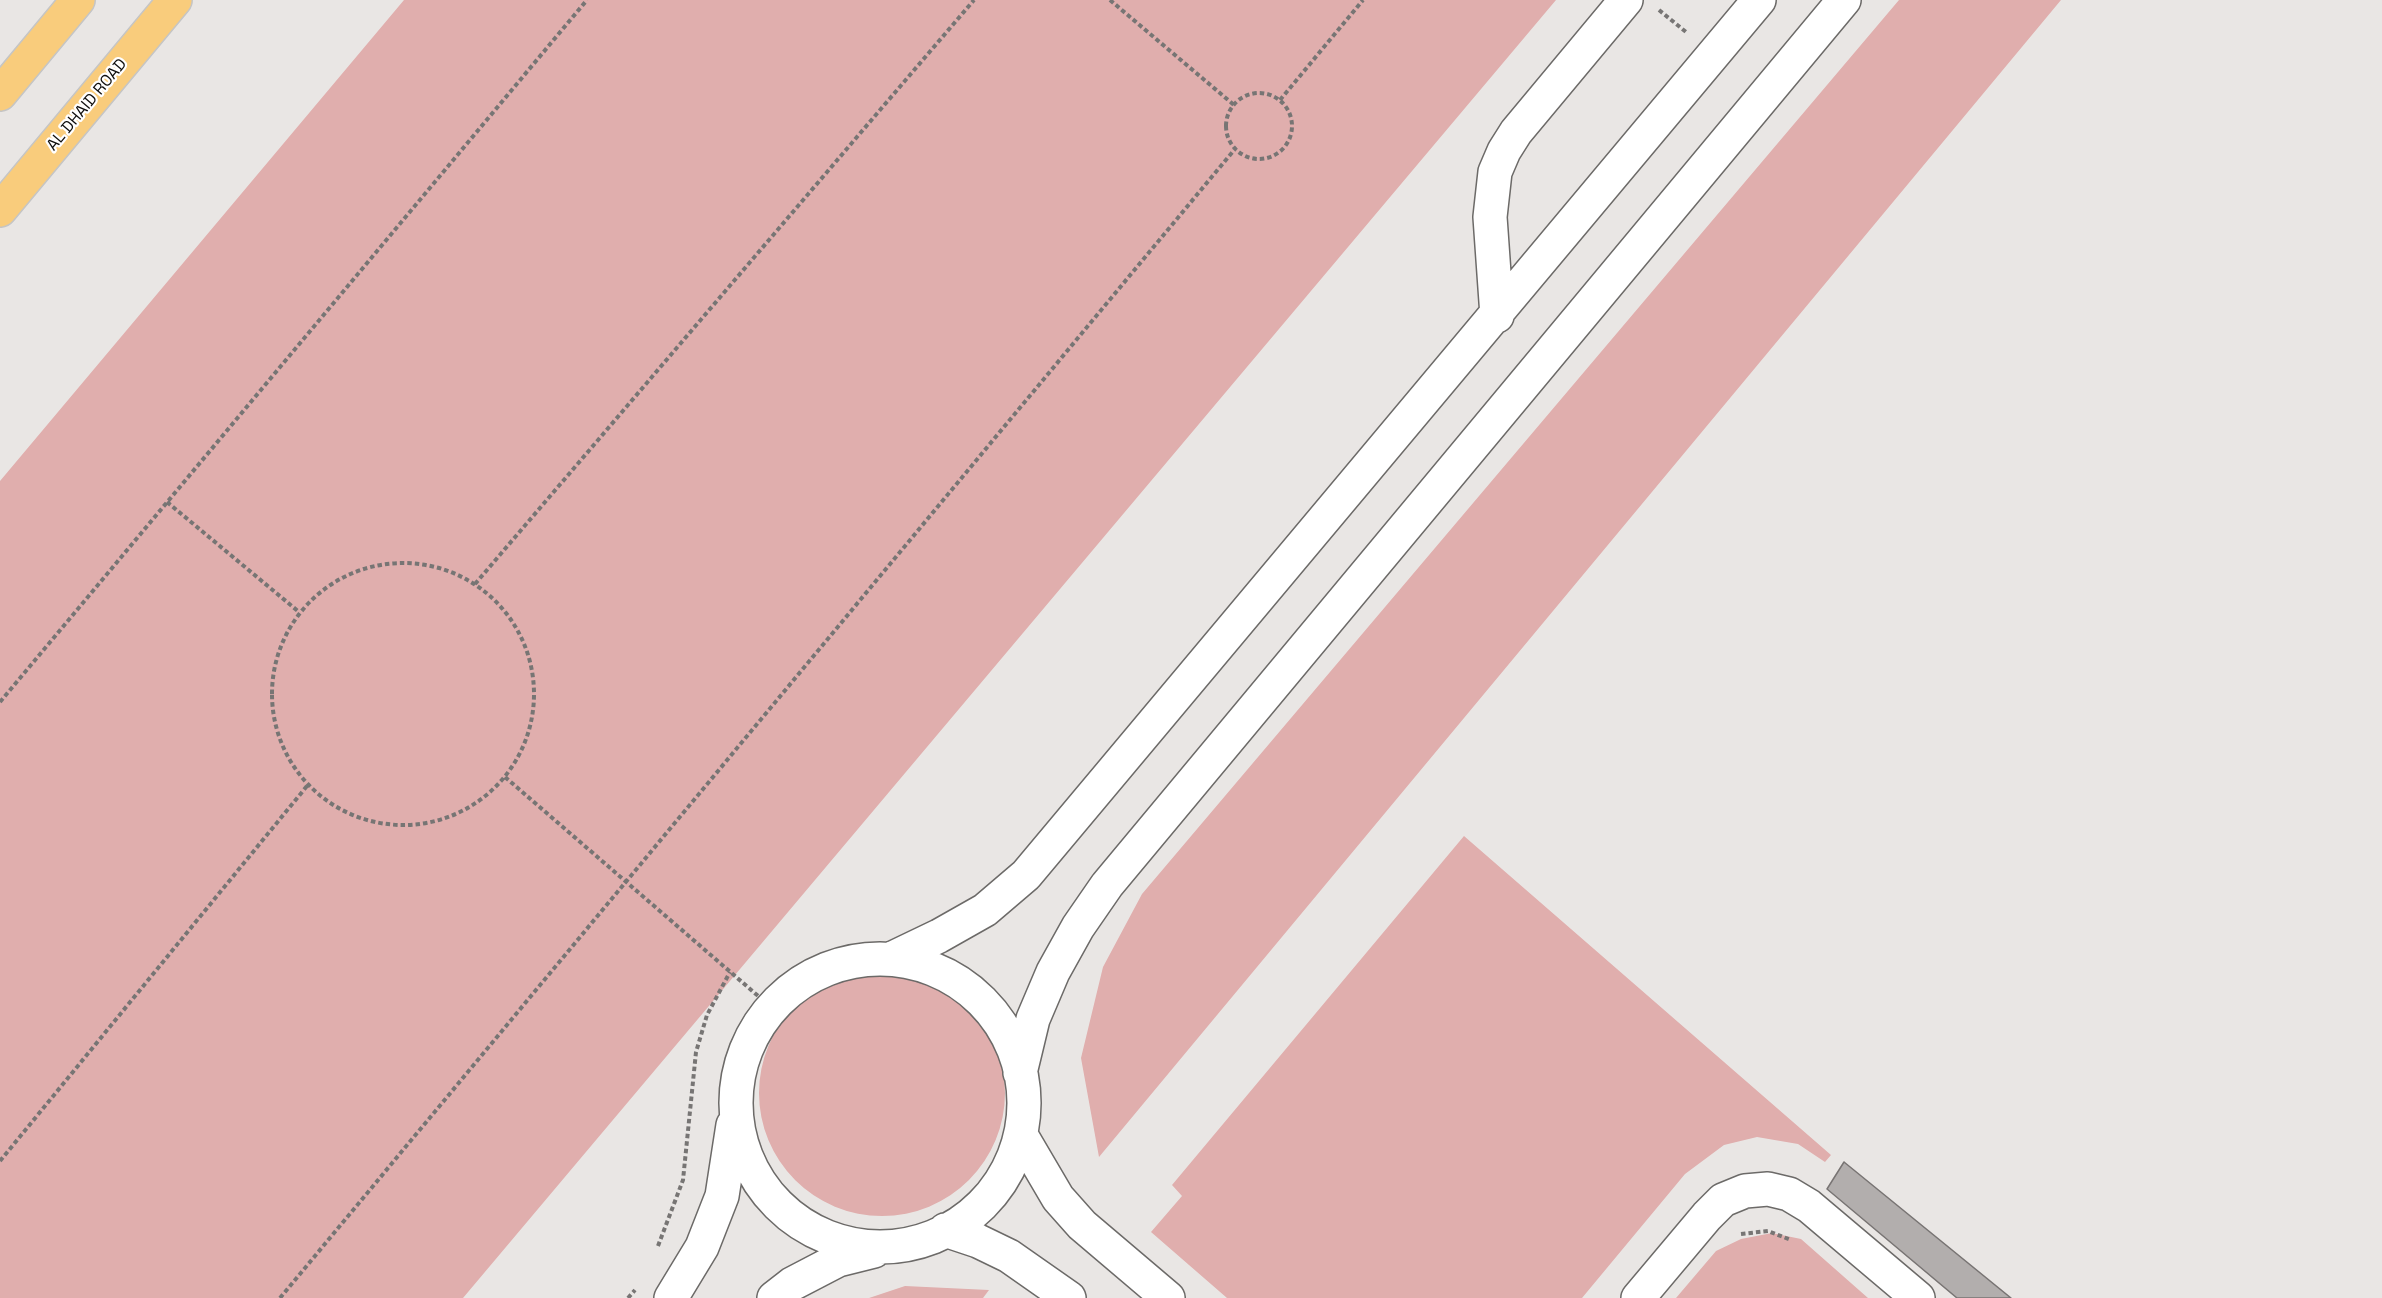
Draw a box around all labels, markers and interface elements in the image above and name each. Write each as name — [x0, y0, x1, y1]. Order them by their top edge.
street label: AL DHAID ROAD — [43, 55, 131, 155]

